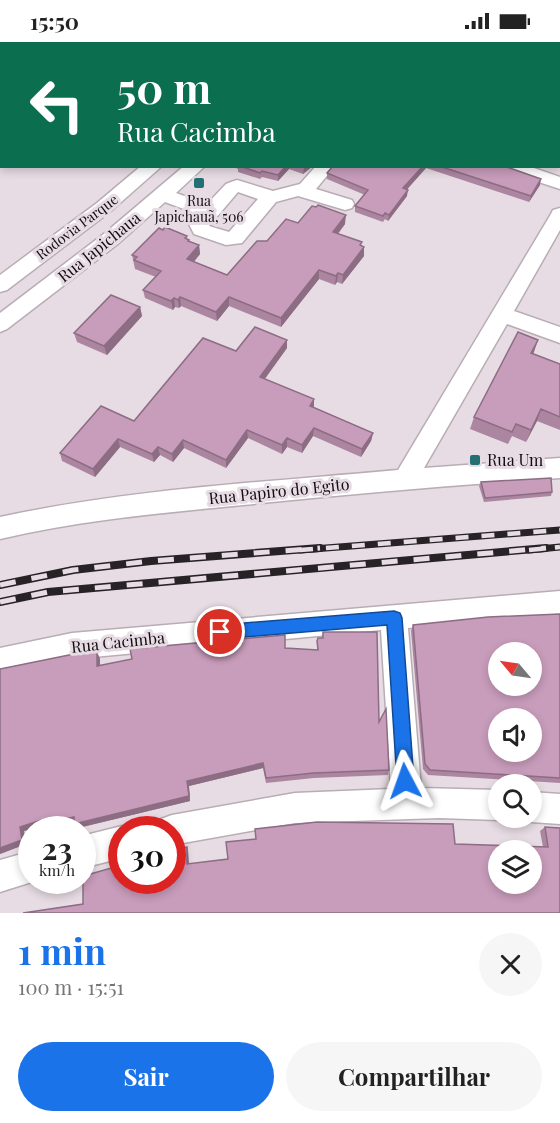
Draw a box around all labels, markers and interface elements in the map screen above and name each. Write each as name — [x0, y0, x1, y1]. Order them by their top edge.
text: 15:50 — [30, 6, 79, 36]
text: 50 m — [117, 59, 211, 115]
icon: left — [18, 66, 96, 144]
text: Rua Cacimba — [117, 113, 276, 149]
marker: Rua Japichauã, 506 — [192, 176, 206, 190]
street label: Rodovia Parque — [32, 190, 121, 264]
place label: Rua Japichauã, 506 — [153, 191, 244, 226]
street label: Rua Japichaua — [53, 207, 144, 286]
place label: Rua Um — [487, 449, 543, 470]
marker: Rua Um — [468, 453, 482, 467]
street label: Rua Papiro do Egito — [207, 473, 351, 508]
pin — [194, 606, 245, 657]
icon: arrive — [203, 615, 236, 648]
street label: Rua Cacimba — [70, 626, 166, 657]
north arrow — [488, 642, 542, 696]
map controls — [488, 642, 542, 894]
button: sound — [488, 708, 542, 762]
position arrow — [373, 749, 437, 813]
button: search — [488, 774, 542, 828]
speed limit sign: 30 — [108, 816, 186, 894]
text: 23 — [42, 828, 72, 868]
button: layers — [488, 840, 542, 894]
text: km/h — [39, 860, 75, 880]
text: 1 min — [18, 926, 106, 974]
button: close — [479, 933, 542, 996]
text: 100 m · 15:51 — [18, 973, 124, 1000]
button: Sair — [18, 1042, 274, 1111]
button: Compartilhar — [286, 1042, 542, 1111]

